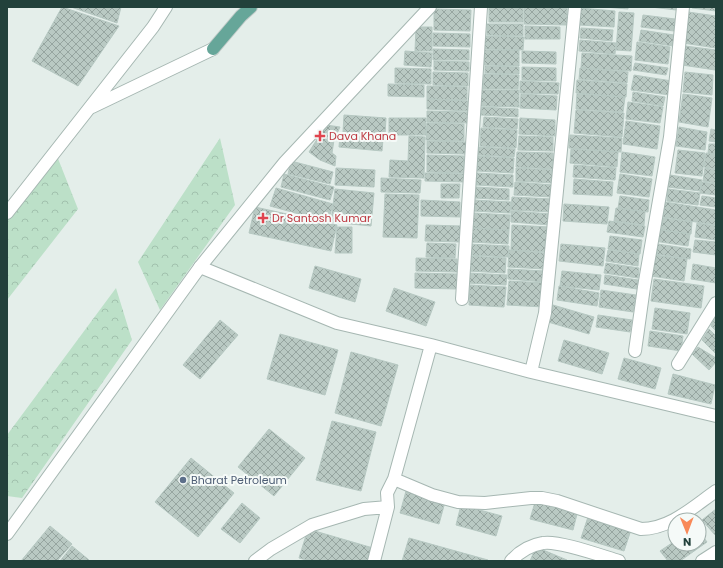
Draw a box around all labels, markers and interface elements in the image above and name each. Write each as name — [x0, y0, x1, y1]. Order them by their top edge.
place label: Dava Khana — [329, 128, 396, 144]
marker: Dava Khana — [314, 130, 326, 142]
place label: Dr Santosh Kumar — [272, 210, 371, 226]
marker: Dr Santosh Kumar — [257, 212, 269, 224]
place label: Bharat Petroleum — [191, 472, 287, 488]
marker: Bharat Petroleum — [178, 475, 188, 485]
north arrow — [667, 512, 707, 552]
text: N — [683, 534, 691, 550]

